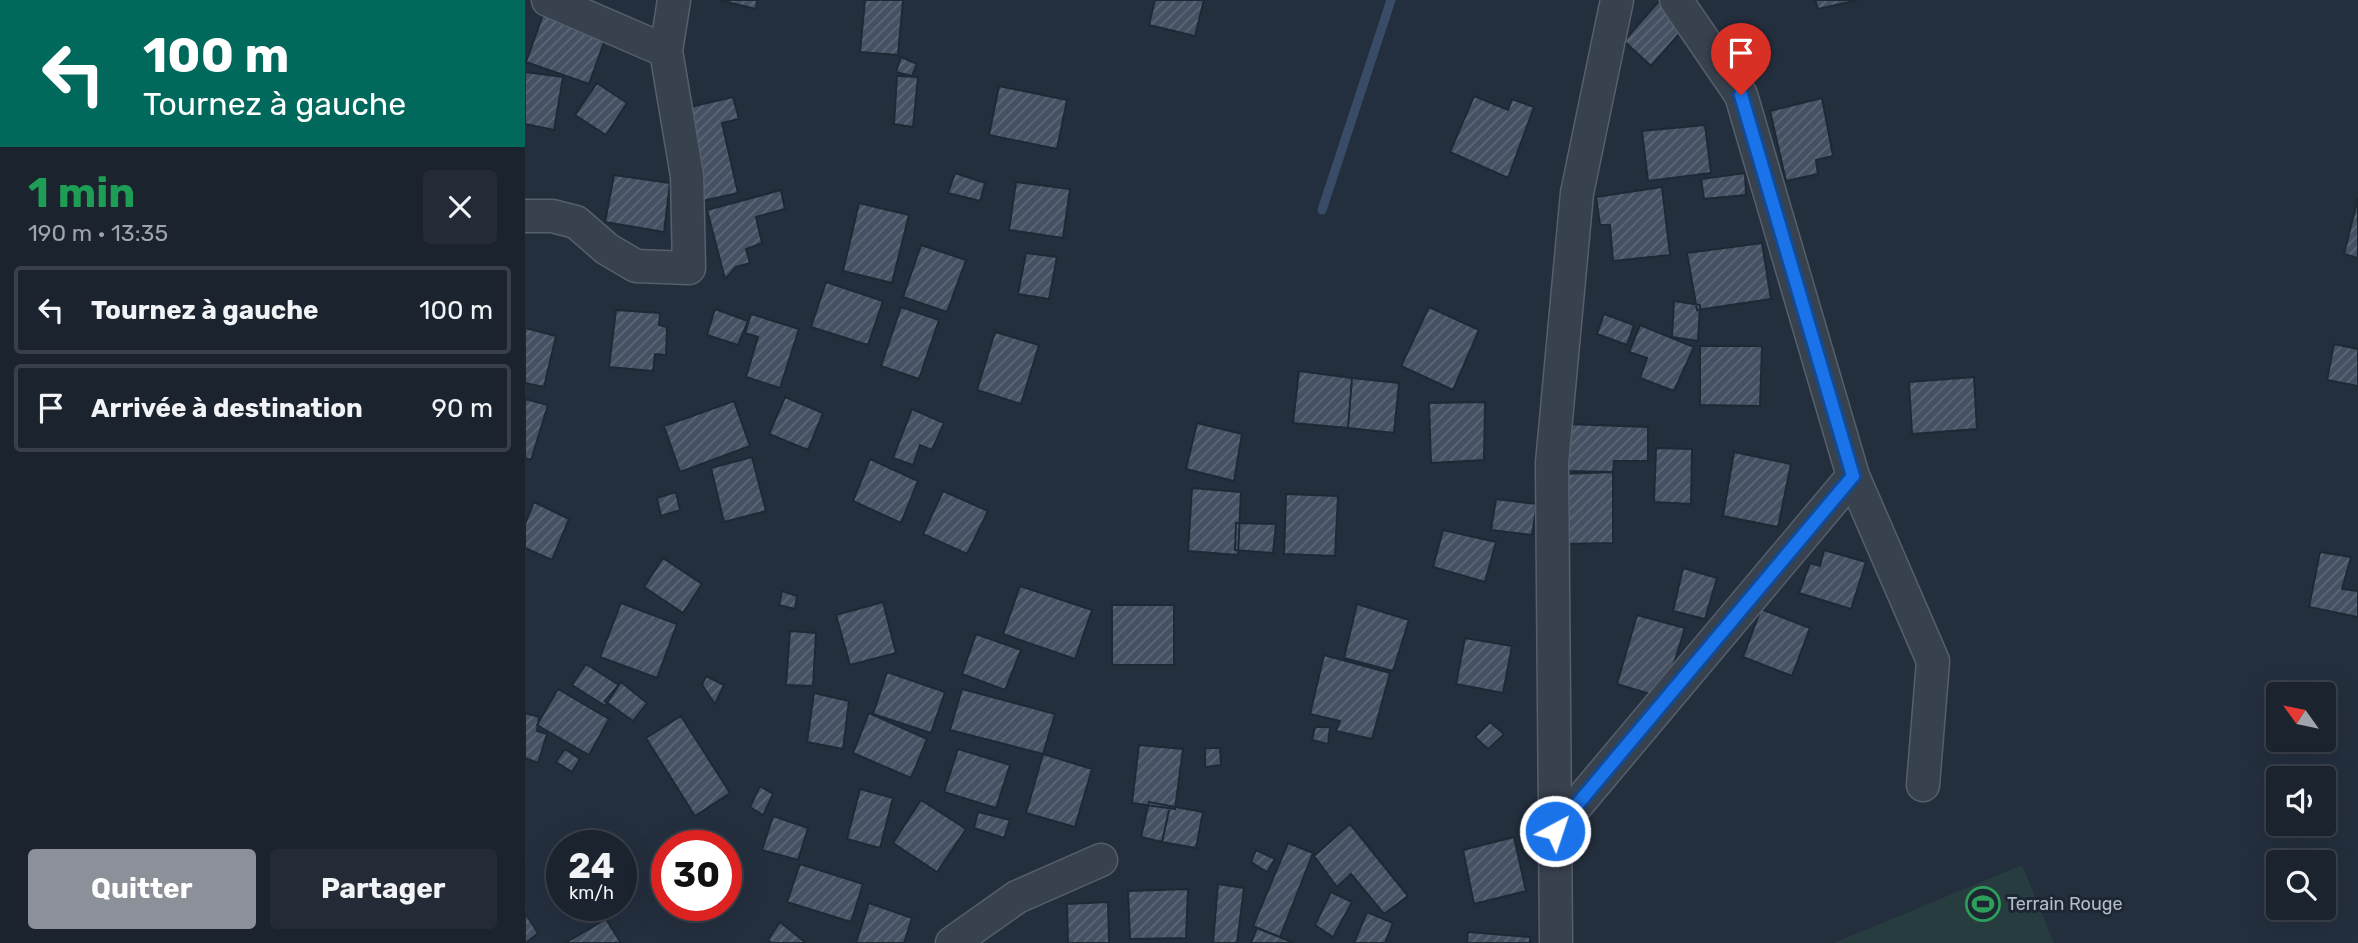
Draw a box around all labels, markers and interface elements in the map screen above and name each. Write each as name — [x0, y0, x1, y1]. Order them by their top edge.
pin — [1711, 23, 1771, 95]
text: 100 m — [143, 26, 289, 84]
icon: left — [28, 28, 119, 119]
icon: arrive — [1722, 34, 1760, 72]
text: Tournez à gauche — [143, 85, 406, 123]
text: 1 min — [28, 168, 135, 218]
button: close — [423, 170, 497, 244]
text: 190 m · 13:35 — [28, 219, 168, 247]
icon: left — [32, 291, 70, 329]
text: Tournez à gauche — [91, 295, 319, 326]
text: 100 m — [419, 295, 493, 326]
icon: arrive — [32, 389, 70, 427]
text: Arrivée à destination — [91, 393, 363, 424]
text: 90 m — [432, 393, 493, 424]
north arrow — [2266, 682, 2336, 752]
map controls — [2266, 682, 2336, 920]
button: sound — [2266, 766, 2336, 836]
position arrow — [1518, 794, 1592, 868]
speed limit sign: 30 — [651, 830, 742, 921]
text: 24 — [568, 845, 615, 887]
button: Quitter — [28, 849, 256, 929]
button: Partager — [270, 849, 497, 929]
button: search — [2266, 850, 2336, 920]
text: km/h — [569, 882, 614, 904]
sports icon: Terrain Rouge — [1964, 885, 2002, 923]
place label: Terrain Rouge — [2007, 893, 2123, 915]

